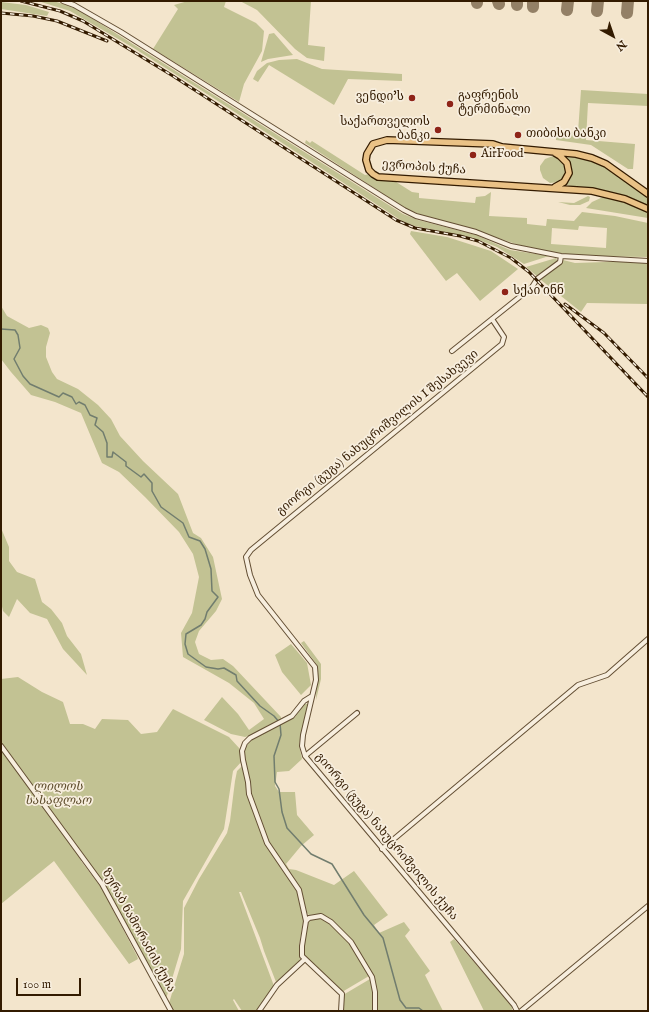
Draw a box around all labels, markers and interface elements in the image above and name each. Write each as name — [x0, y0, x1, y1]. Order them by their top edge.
north arrow — [593, 16, 633, 56]
text: N — [613, 37, 629, 54]
place label: გაფრენის ტერმინალი — [458, 90, 531, 118]
place label: ვენდი'ს — [356, 91, 404, 105]
marker: ვენდი'ს — [407, 93, 417, 103]
marker: გაფრენის ტერმინალი — [445, 99, 455, 109]
place label: საქართველოს ბანკი — [340, 116, 430, 144]
marker: საქართველოს ბანკი — [433, 125, 443, 135]
place label: თიბისი ბანკი — [526, 128, 606, 142]
marker: თიბისი ბანკი — [513, 130, 523, 140]
place label: AirFood — [481, 148, 523, 162]
marker: AirFood — [468, 150, 478, 160]
street label: ევროპის ქუჩა — [382, 158, 466, 178]
place label: სქაი ინნ — [513, 285, 564, 299]
marker: სქაი ინნ — [500, 287, 510, 297]
street label: გიორგი (გუგა) ნახუცრიშვილის I შესახვევი — [274, 347, 482, 519]
street label: გიორგი (გუგა) ნახუცრიშვილის ქუჩა — [312, 750, 460, 924]
park label: ლილოს სასაფლაო — [25, 781, 91, 809]
street label: ზურაბ ნამორაძის ქუჩა — [98, 867, 178, 995]
scale bar — [18, 970, 83, 996]
text: 100 m — [23, 977, 51, 992]

